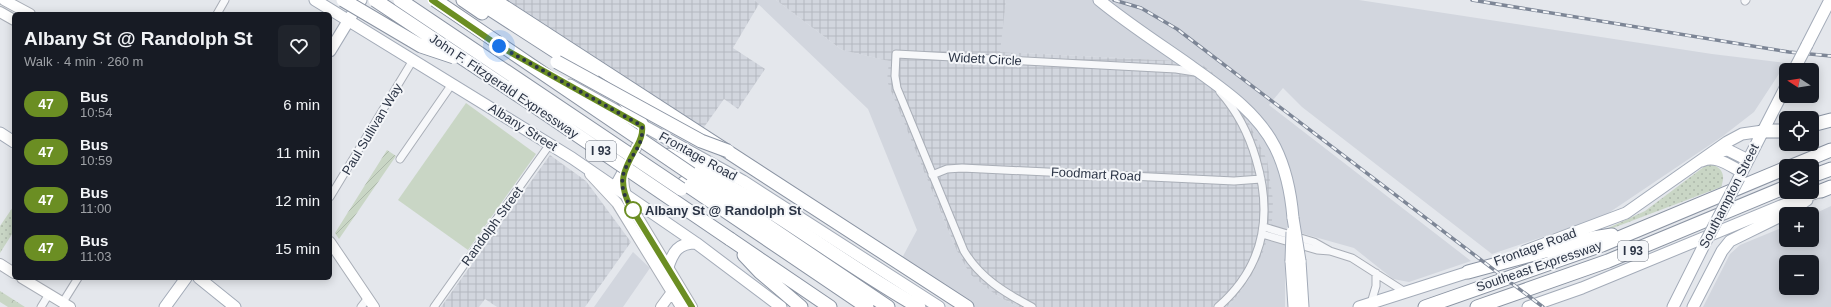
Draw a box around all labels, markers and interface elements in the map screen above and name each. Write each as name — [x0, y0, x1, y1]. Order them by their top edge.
button: heart — [278, 25, 320, 67]
text: Albany St @ Randolph St — [24, 28, 253, 49]
street label: John F. Fitzgerald Expressway — [427, 30, 582, 142]
your location — [489, 36, 509, 56]
street label: Widett Circle — [948, 50, 1022, 68]
text: Walk · 4 min · 260 m — [24, 54, 143, 69]
north arrow — [1779, 63, 1819, 103]
map controls — [1779, 63, 1819, 295]
street label: Paul Sullivan Way — [339, 80, 406, 178]
text: Bus — [80, 88, 108, 105]
text: 47 — [38, 96, 54, 112]
text: 6 min — [283, 96, 320, 113]
street label: Albany Street — [486, 100, 560, 154]
text: 10:54 — [80, 105, 113, 120]
button: locate — [1779, 111, 1819, 151]
street label: Frontage Road — [656, 128, 740, 184]
text: Bus — [80, 136, 108, 153]
road number: I 93 — [586, 141, 616, 161]
street label: Southampton Street — [1696, 141, 1762, 251]
text: 47 — [38, 144, 54, 160]
text: 11 min — [276, 144, 320, 161]
text: 10:59 — [80, 153, 113, 168]
button: layers — [1779, 159, 1819, 199]
street label: Foodmart Road — [1051, 164, 1141, 184]
street label: Randolph Street — [458, 183, 526, 268]
text: Bus — [80, 184, 108, 201]
text: 47 — [38, 192, 54, 208]
text: 12 min — [275, 192, 320, 209]
text: 11:00 — [80, 201, 112, 216]
marker: Albany St @ Randolph St — [624, 201, 642, 219]
place label: Albany St @ Randolph St — [645, 203, 802, 218]
button: + — [1779, 207, 1819, 247]
street label: Frontage Road — [1492, 225, 1578, 269]
text: Bus — [80, 232, 108, 249]
street label: Southeast Expressway — [1474, 237, 1604, 295]
text: 47 — [38, 240, 54, 256]
text: 15 min — [275, 240, 320, 257]
road number: I 93 — [1618, 241, 1648, 261]
text: 11:03 — [80, 249, 112, 264]
button: − — [1779, 255, 1819, 295]

